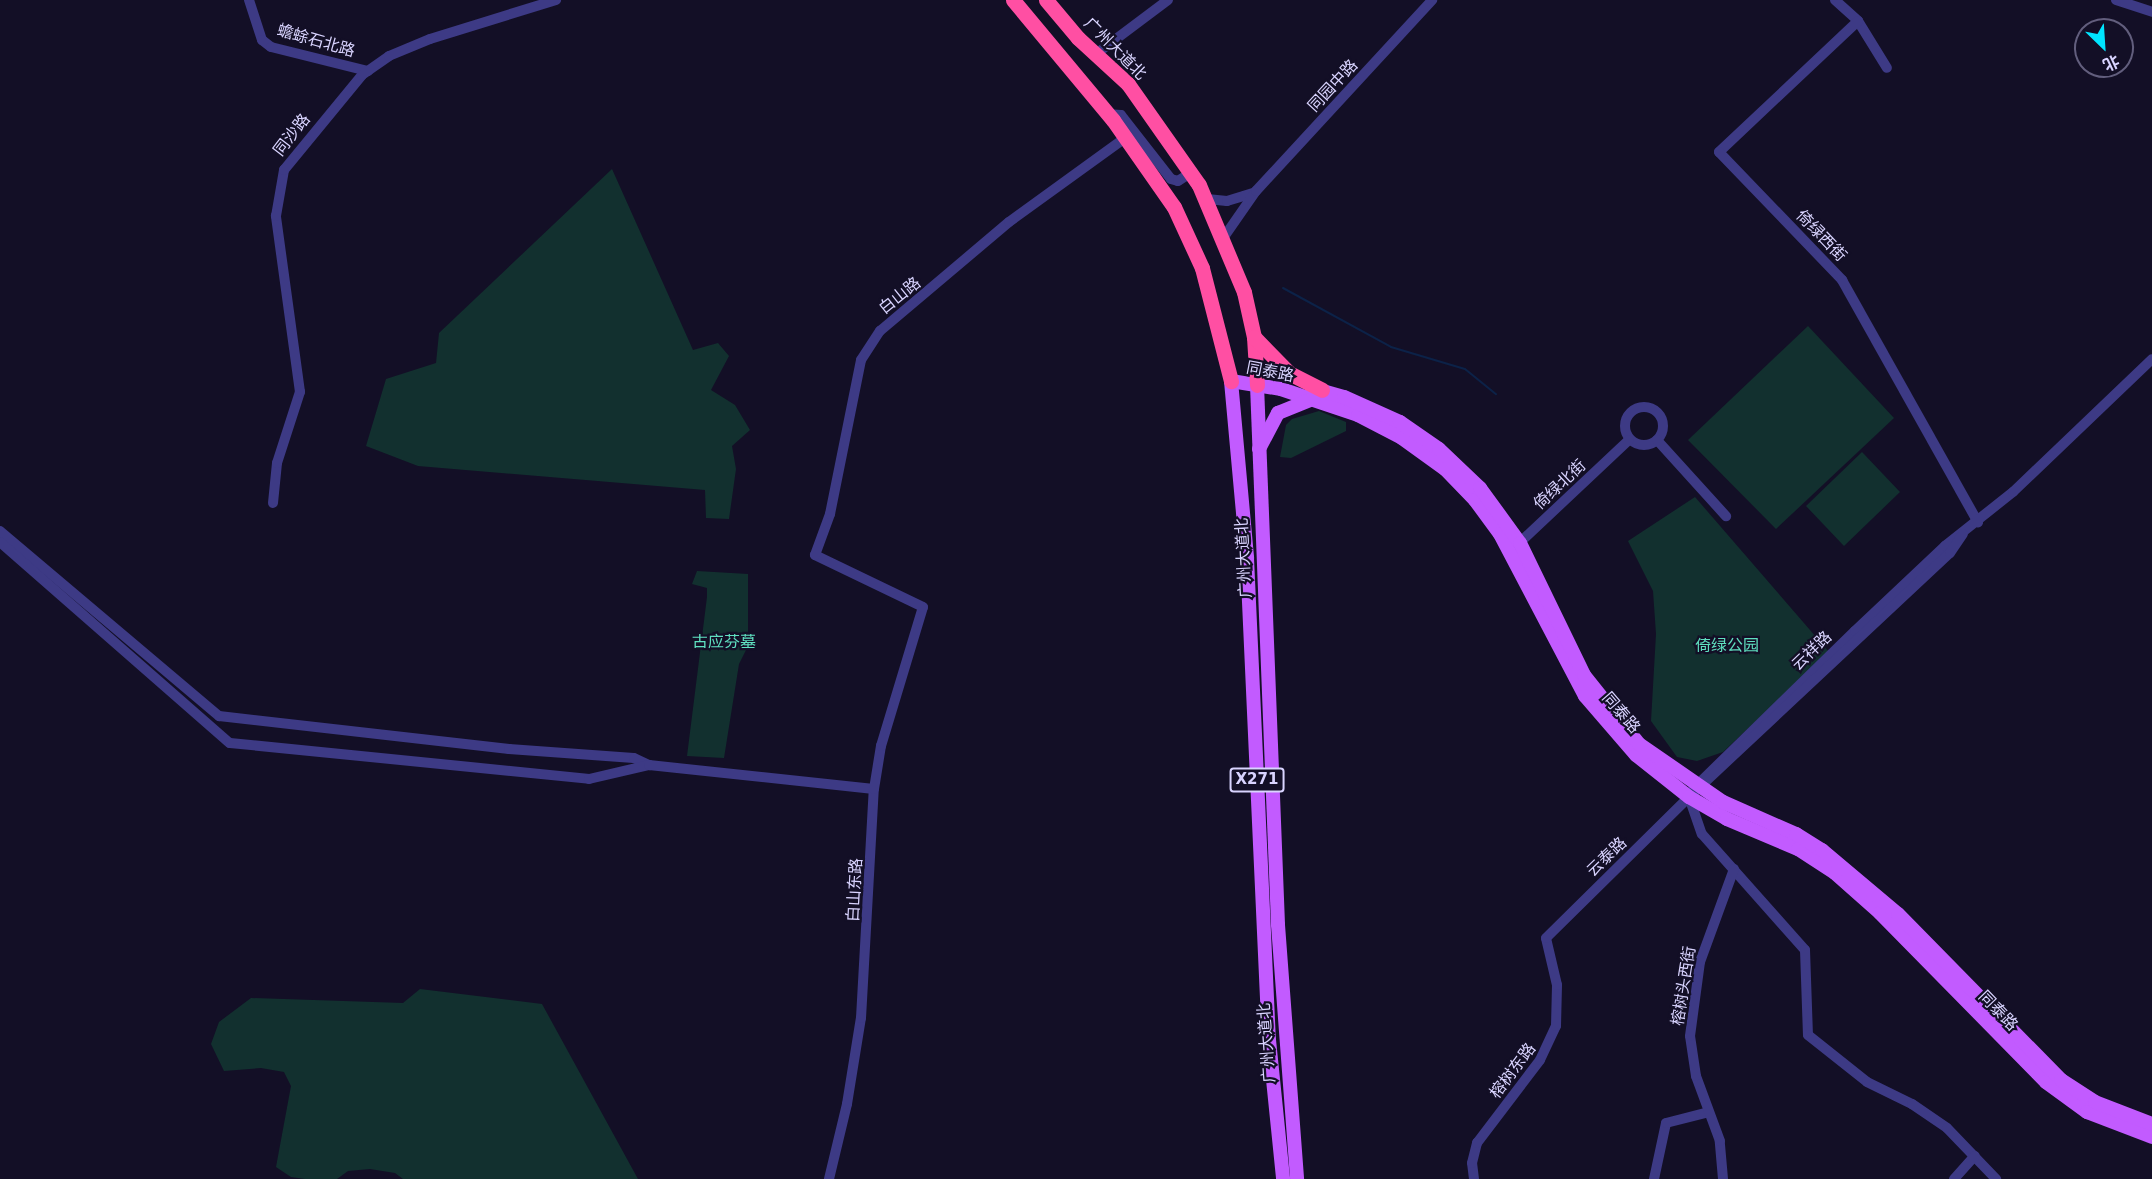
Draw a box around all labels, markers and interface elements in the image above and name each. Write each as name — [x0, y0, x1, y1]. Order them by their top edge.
street label: 广州大道北 — [1080, 14, 1150, 84]
north arrow — [2074, 18, 2134, 78]
street label: 蟾蜍石北路 — [275, 21, 357, 61]
text: 北 — [2100, 51, 2122, 75]
street label: 同园中路 — [1304, 56, 1362, 116]
street label: 同沙路 — [270, 110, 314, 160]
street label: 倚绿西街 — [1792, 206, 1850, 266]
street label: 白山路 — [875, 273, 925, 319]
street label: 同泰路 — [1245, 358, 1295, 386]
street label: 倚绿北街 — [1530, 456, 1590, 514]
street label: 广州大道北 — [1232, 518, 1256, 598]
street label: 云祥路 — [1788, 627, 1836, 675]
park label: 古应芬墓 — [692, 632, 756, 652]
park label: 倚绿公园 — [1695, 636, 1759, 656]
street label: 同泰路 — [1598, 689, 1644, 737]
road number: X271 — [1228, 768, 1286, 792]
street label: 云泰路 — [1583, 833, 1631, 881]
street label: 白山东路 — [844, 858, 866, 922]
street label: 榕树头西街 — [1668, 945, 1700, 1027]
street label: 同泰路 — [1974, 987, 2022, 1035]
street label: 广州大道北 — [1255, 1002, 1279, 1084]
street label: 榕树东路 — [1486, 1040, 1540, 1102]

